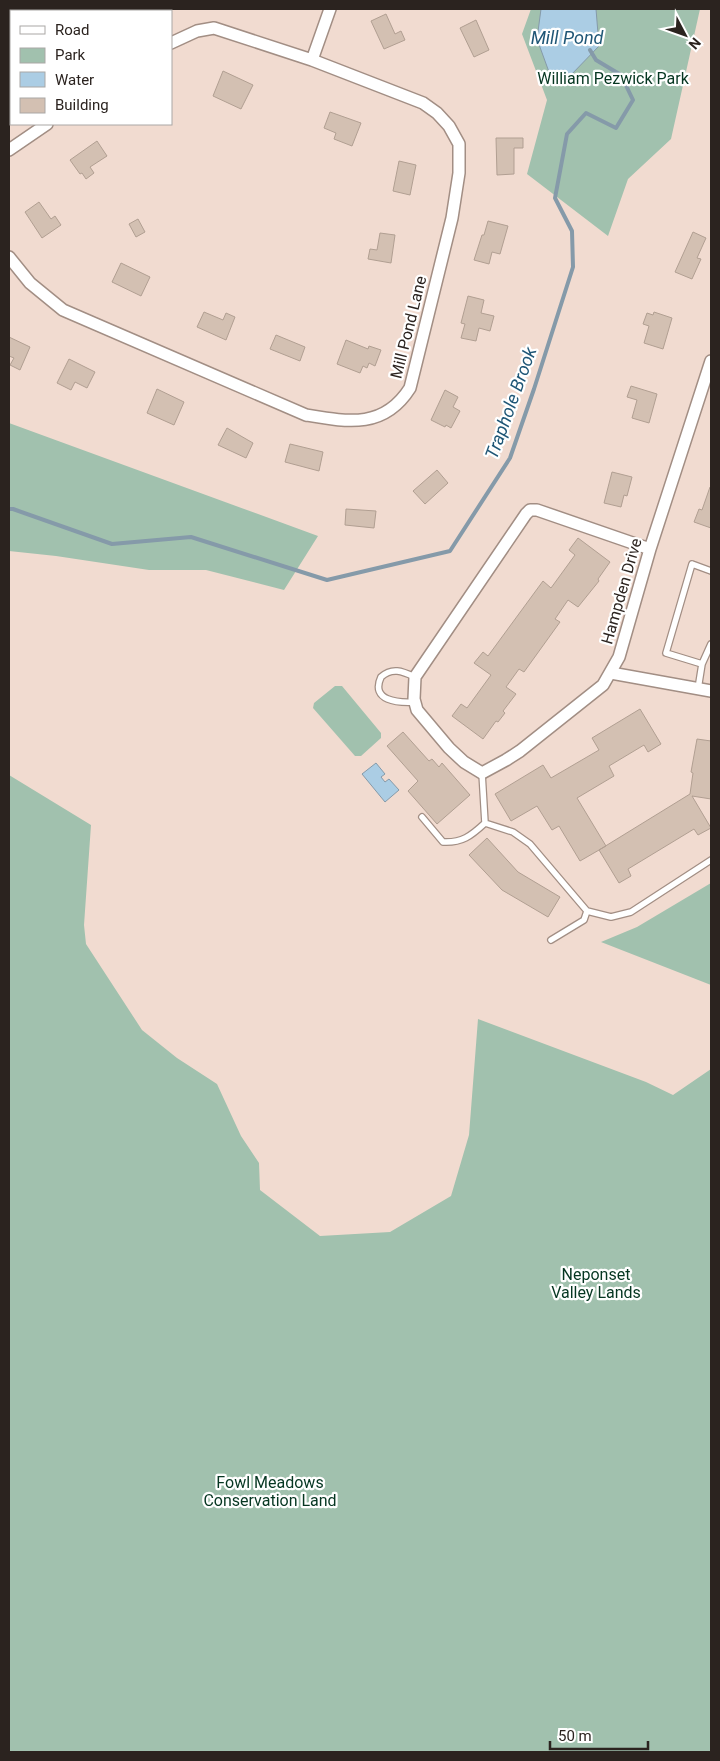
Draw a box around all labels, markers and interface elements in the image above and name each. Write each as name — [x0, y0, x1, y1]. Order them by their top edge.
legend — [10, 10, 172, 125]
north arrow — [660, 10, 710, 60]
text: Road — [55, 21, 89, 39]
water label: Mill Pond — [531, 27, 605, 48]
text: N — [686, 35, 704, 53]
text: Park — [55, 46, 86, 64]
park label: William Pezwick Park — [537, 69, 690, 88]
text: Water — [55, 71, 94, 89]
text: Building — [55, 96, 109, 114]
street label: Mill Pond Lane — [387, 274, 430, 380]
water label: Traphole Brook — [481, 343, 541, 462]
street label: Hampden Drive — [597, 536, 646, 646]
park label: Neponset Valley Lands — [551, 1265, 641, 1302]
park label: Fowl Meadows Conservation Land — [203, 1473, 337, 1510]
scale bar — [550, 1718, 648, 1750]
text: 50 m — [558, 1727, 592, 1745]

